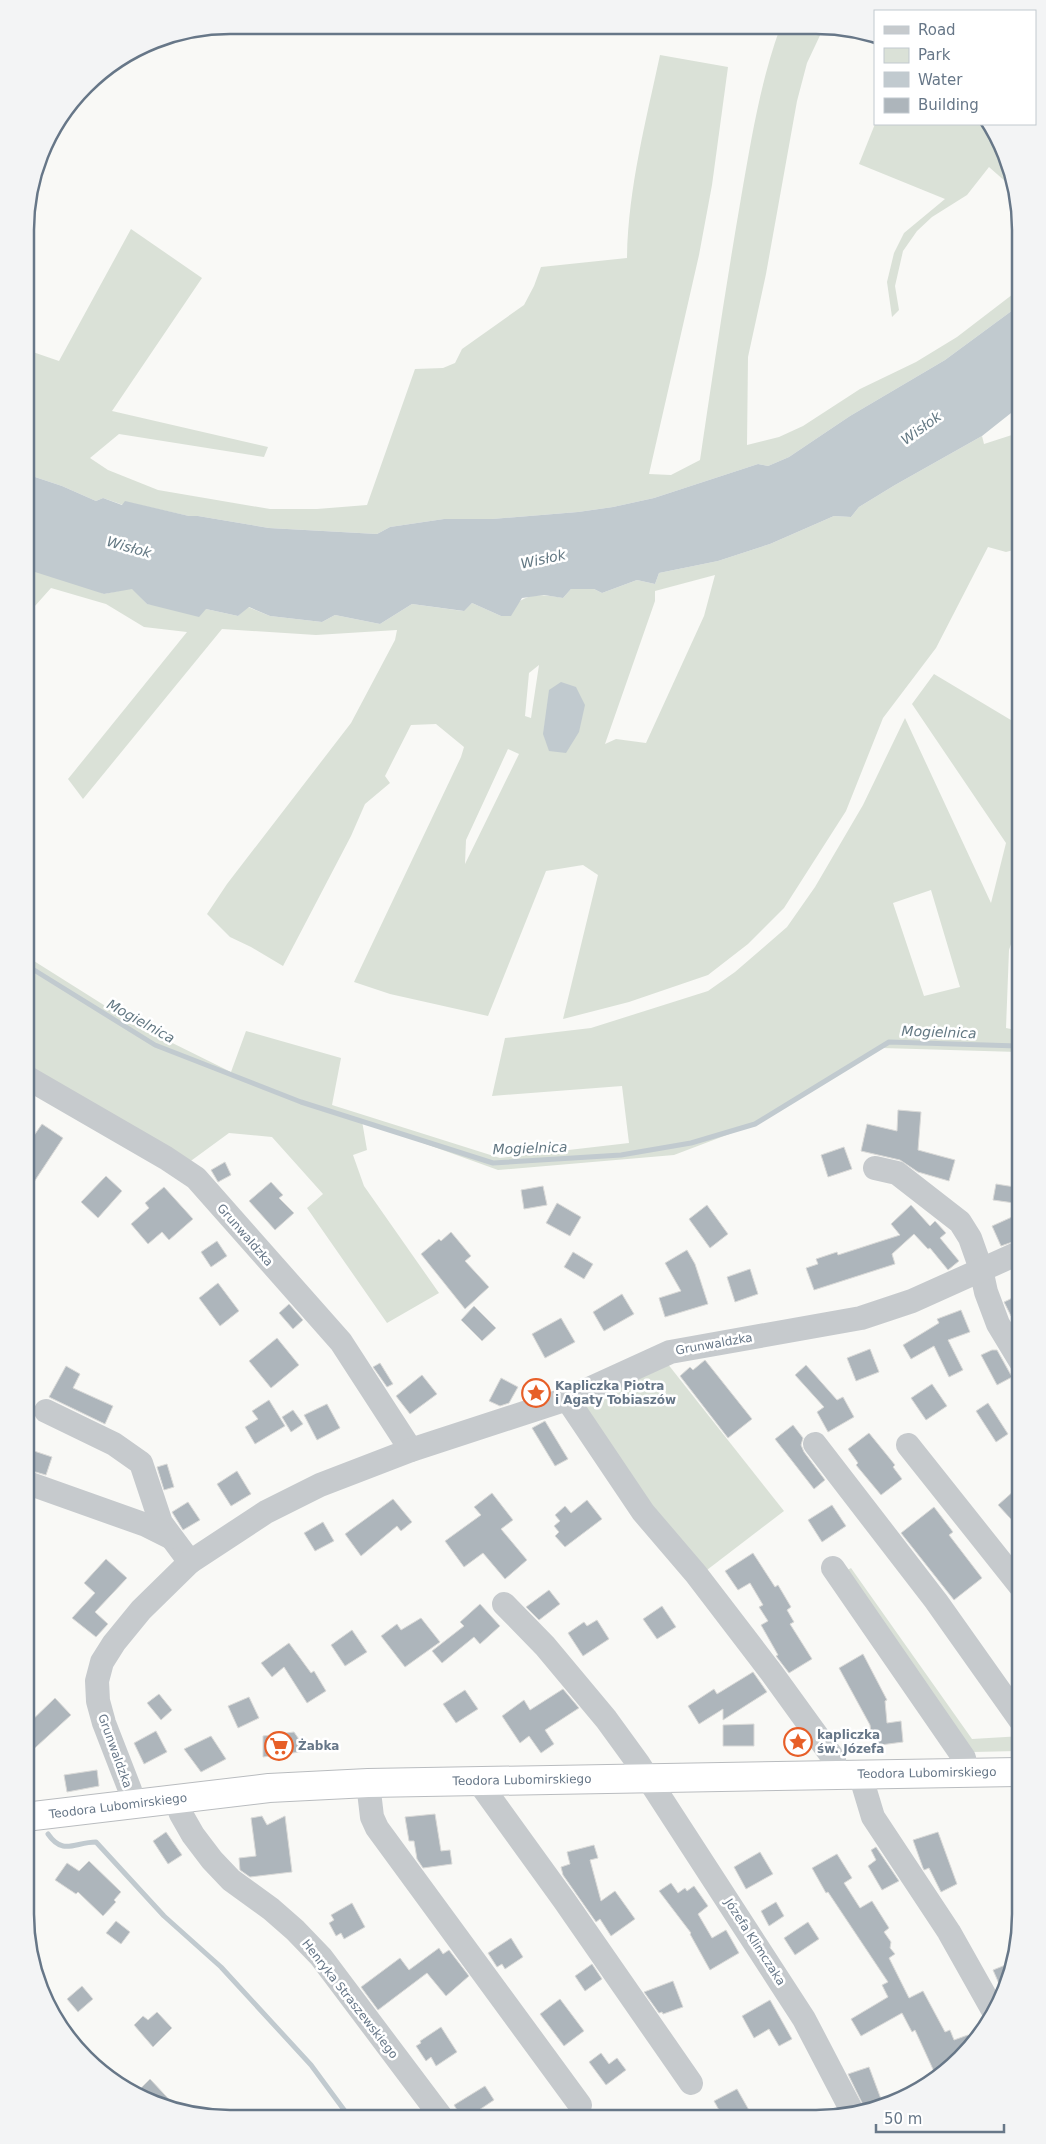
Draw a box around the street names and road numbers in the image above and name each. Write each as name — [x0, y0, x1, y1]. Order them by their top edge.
street label: Grunwaldzka — [214, 1201, 276, 1269]
street label: Grunwaldzka — [674, 1330, 754, 1358]
street label: Grunwaldzka — [95, 1712, 135, 1790]
street label: Teodora Lubomirskiego — [856, 1765, 997, 1781]
street label: Teodora Lubomirskiego — [451, 1772, 592, 1788]
street label: Teodora Lubomirskiego — [47, 1791, 188, 1822]
street label: Józefa Klimczaka — [721, 1895, 788, 1988]
street label: Henryka Straszewskiego — [299, 1937, 401, 2061]

